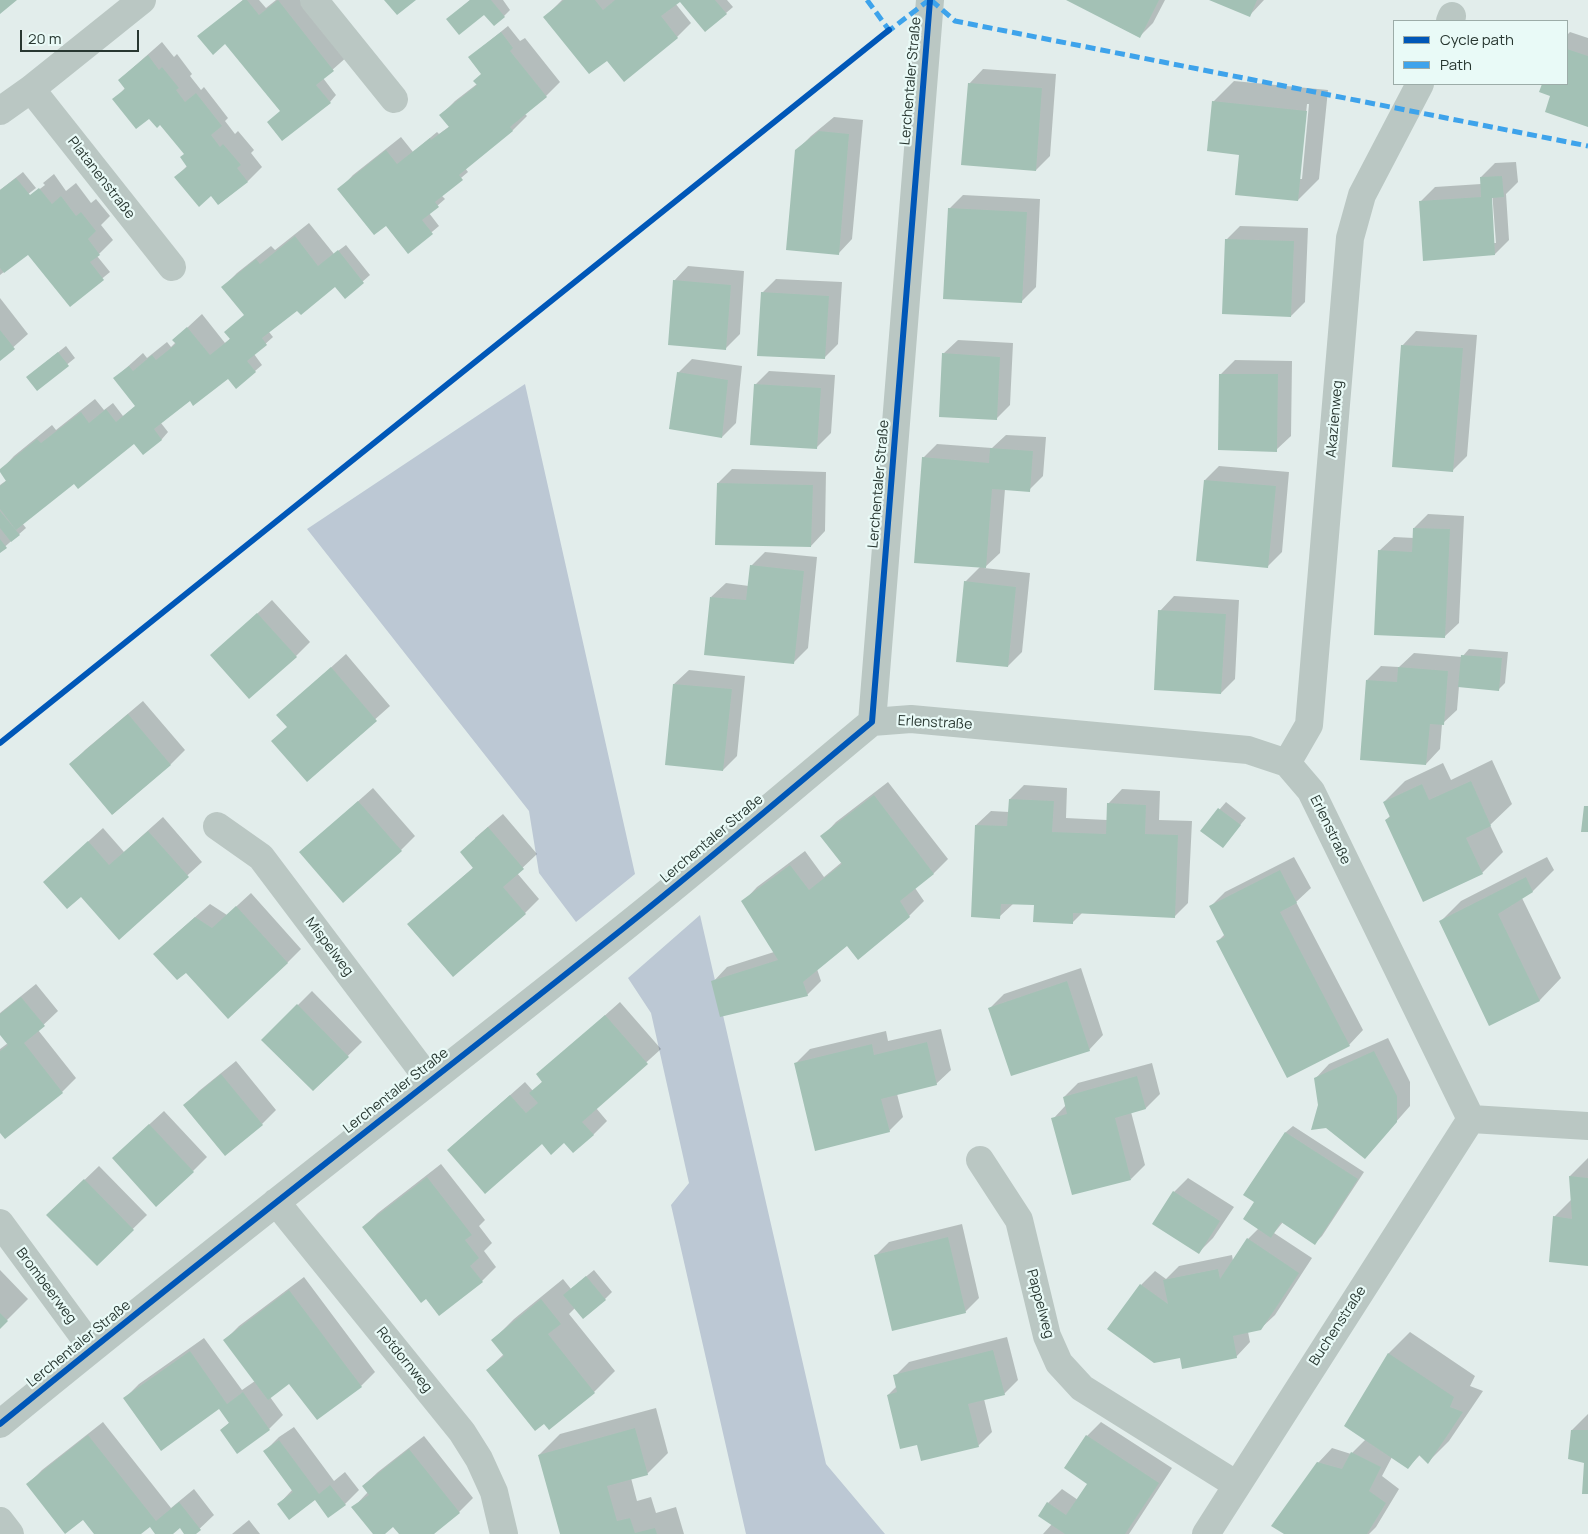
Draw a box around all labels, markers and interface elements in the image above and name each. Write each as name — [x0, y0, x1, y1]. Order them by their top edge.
street label: Lerchentaler Straße — [897, 16, 925, 146]
scale bar — [22, 20, 141, 52]
legend — [1393, 20, 1568, 85]
text: 20 m — [28, 28, 61, 49]
text: Cycle path — [1440, 29, 1514, 50]
text: Path — [1440, 54, 1472, 75]
street label: Platanenstraße — [64, 134, 138, 222]
street label: Akazienweg — [1323, 380, 1347, 458]
street label: Lerchentaler Straße — [865, 419, 893, 549]
street label: Erlenstraße — [897, 713, 973, 733]
street label: Lerchentaler Straße — [657, 791, 767, 887]
street label: Erlenstraße — [1306, 793, 1354, 867]
street label: Mispelweg — [302, 914, 356, 980]
street label: Lerchentaler Straße — [340, 1045, 452, 1137]
street label: Brombeerweg — [12, 1245, 80, 1327]
street label: Pappelweg — [1023, 1268, 1057, 1340]
street label: Buchenstraße — [1306, 1283, 1370, 1369]
street label: Lerchentaler Straße — [24, 1297, 134, 1391]
street label: Rotdornweg — [373, 1324, 435, 1396]

